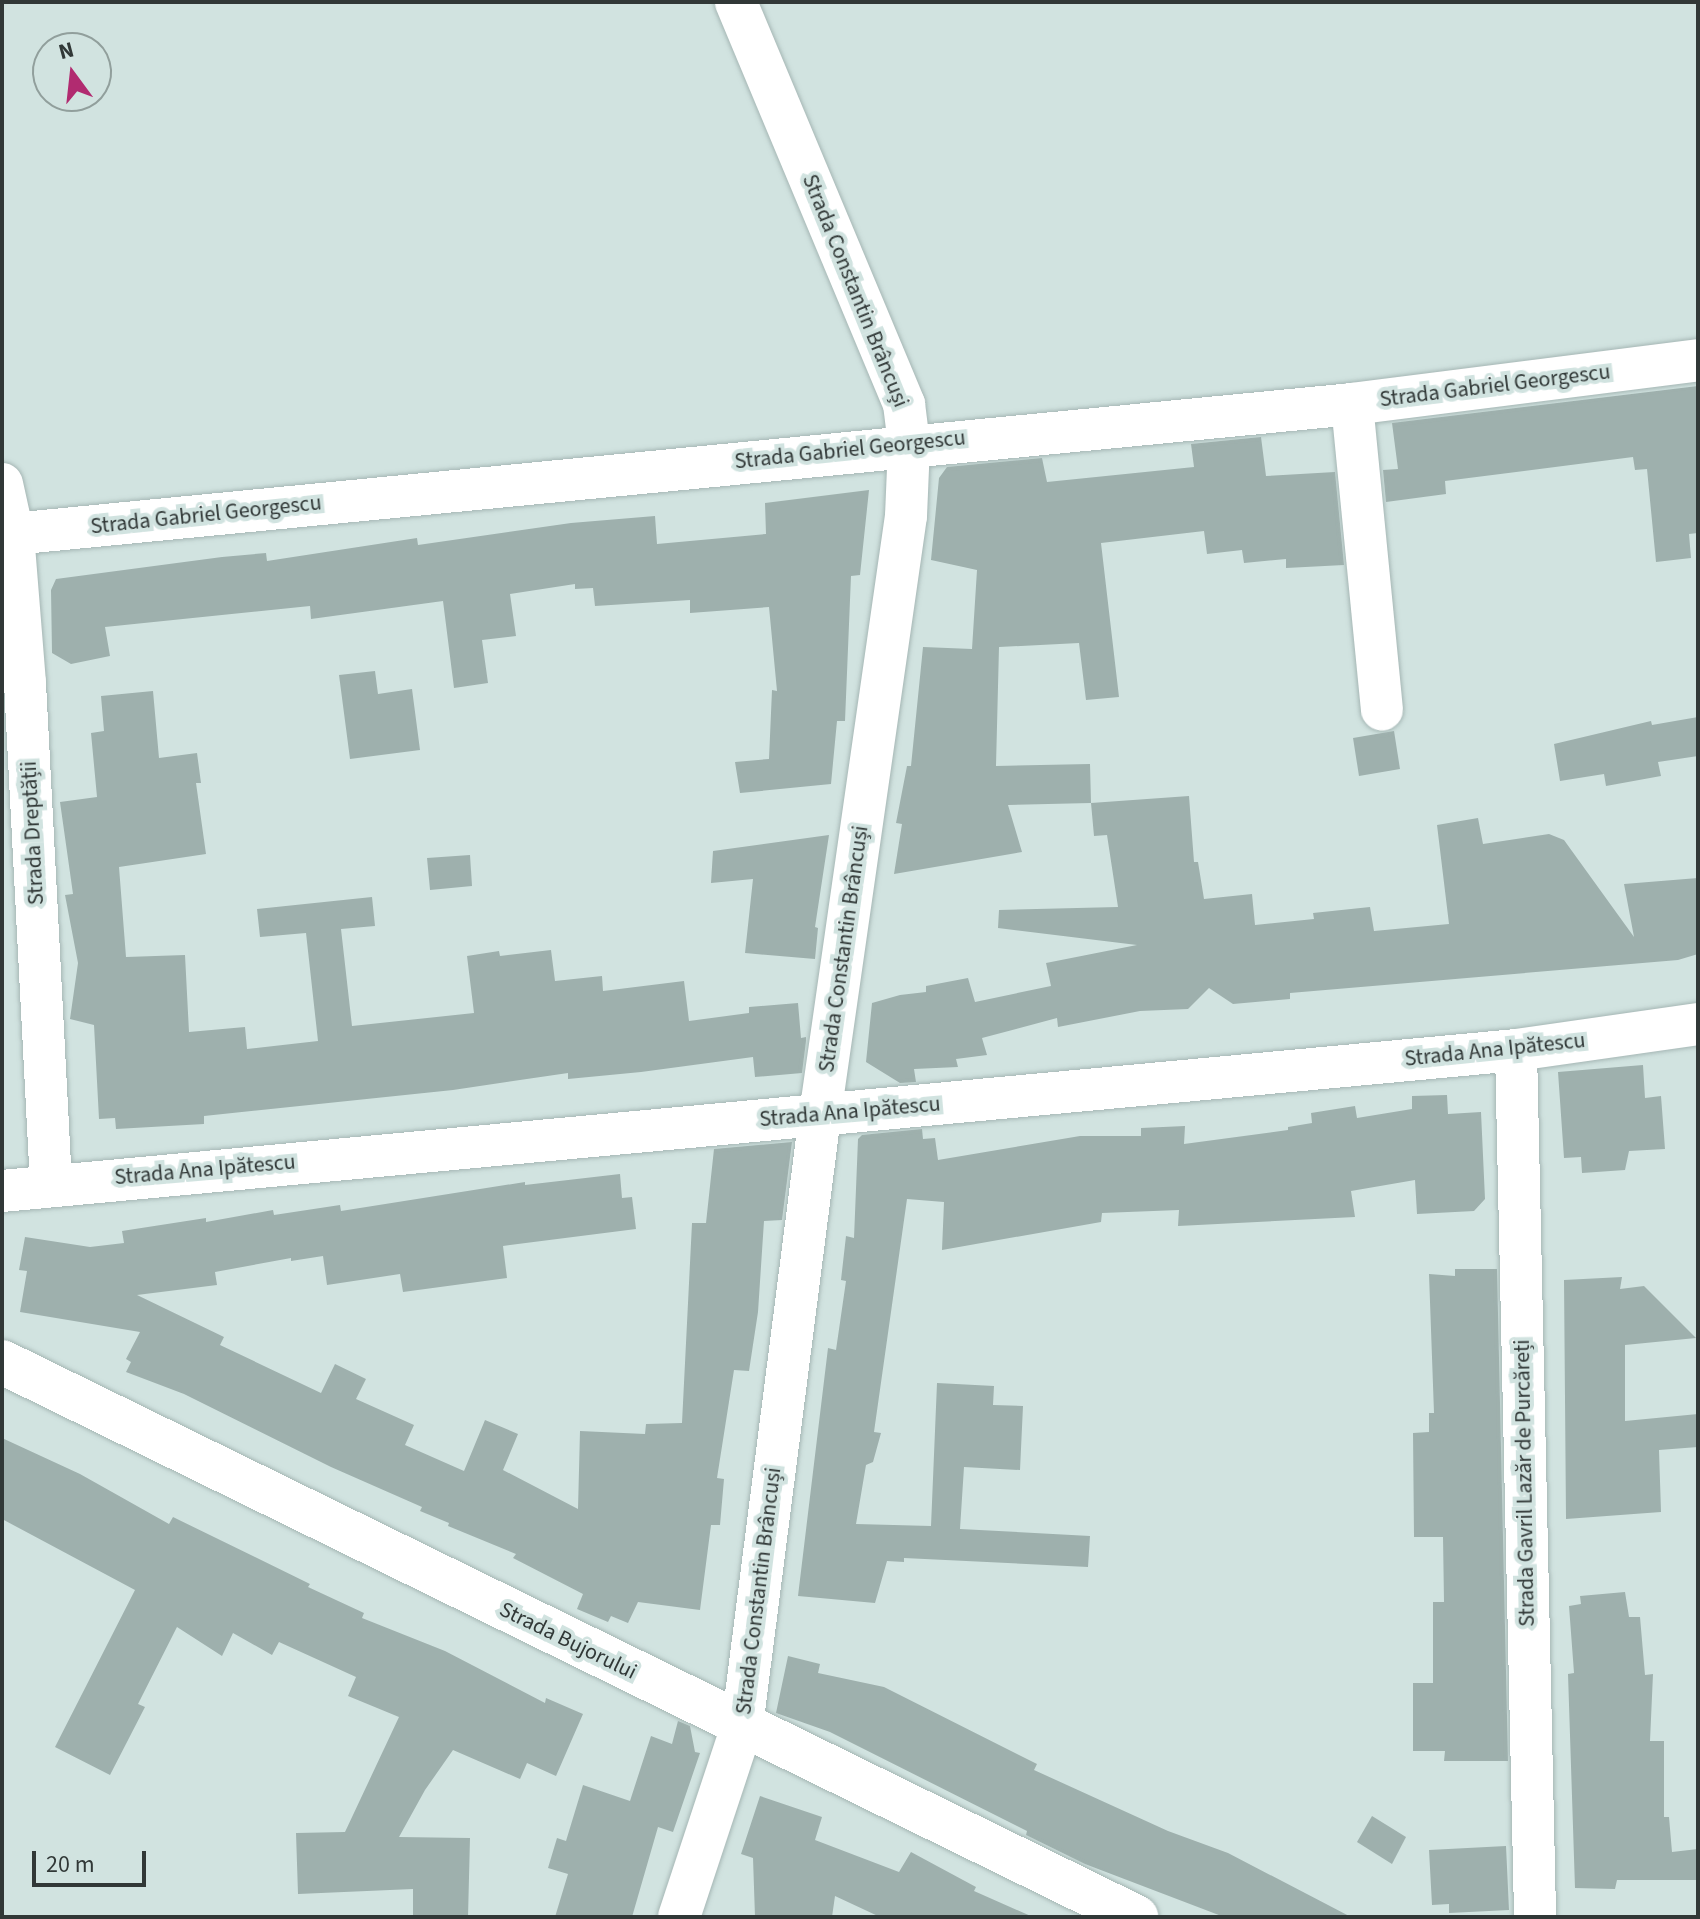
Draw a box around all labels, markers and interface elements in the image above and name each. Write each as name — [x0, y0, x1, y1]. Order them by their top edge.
north arrow — [32, 32, 112, 112]
text: N — [55, 33, 78, 68]
street label: Strada Constantin Brâncuși — [796, 171, 914, 411]
street label: Strada Gabriel Georgescu — [1378, 359, 1612, 413]
street label: Strada Gabriel Georgescu — [733, 425, 967, 475]
street label: Strada Gabriel Georgescu — [89, 490, 323, 540]
street label: Strada Dreptății — [16, 760, 50, 906]
street label: Strada Constantin Brâncuși — [814, 824, 874, 1074]
street label: Strada Ana Ipătescu — [1403, 1027, 1587, 1073]
street label: Strada Ana Ipătescu — [758, 1091, 942, 1133]
street label: Strada Ana Ipătescu — [113, 1149, 297, 1191]
street label: Strada Gavril Lazăr de Purcăreți — [1509, 1339, 1541, 1627]
street label: Strada Constantin Brâncuși — [731, 1466, 787, 1716]
street label: Strada Bujorului — [495, 1596, 641, 1686]
scale bar — [36, 1835, 150, 1885]
text: 20 m — [46, 1847, 95, 1882]

